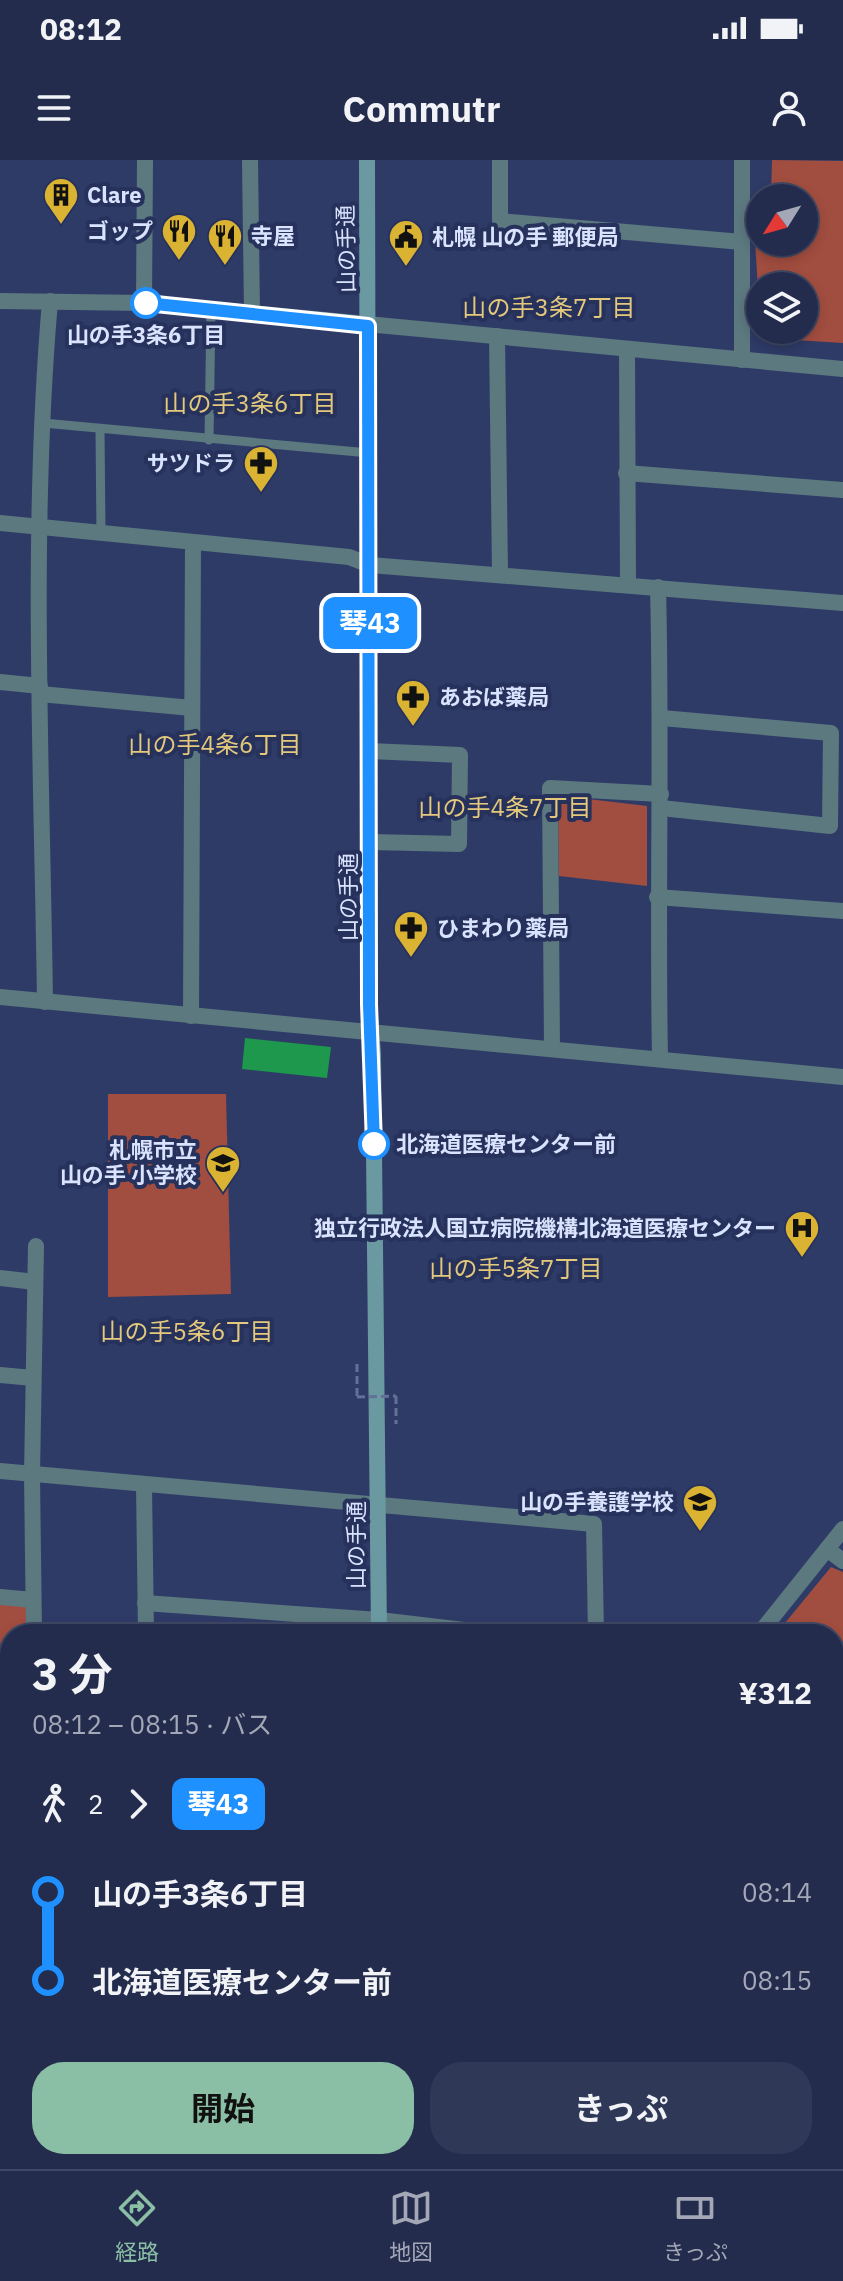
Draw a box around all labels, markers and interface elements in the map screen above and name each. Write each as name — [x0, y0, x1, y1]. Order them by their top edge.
text: 08:12 — [40, 9, 122, 48]
text: Commutr — [343, 85, 500, 132]
icon: menu — [32, 86, 76, 130]
icon: person — [767, 86, 811, 130]
building icon: Clare — [42, 176, 80, 226]
place label: Clare — [87, 180, 142, 209]
north arrow — [746, 184, 818, 256]
map controls — [746, 184, 818, 344]
street label: 山の手通 — [330, 205, 361, 293]
restaurant icon: ゴップ — [160, 212, 198, 262]
place label: ゴップ — [87, 216, 153, 245]
restaurant icon: 寺屋 — [206, 217, 244, 267]
public building icon: 札幌 山の手 郵便局 — [387, 218, 425, 268]
place label: 寺屋 — [251, 221, 295, 250]
place label: 札幌 山の手 郵便局 — [432, 222, 618, 251]
button: layers — [746, 272, 818, 344]
marker: 山の手3条6丁目 — [131, 288, 161, 318]
district label: 山の手3条7丁目 — [463, 291, 635, 323]
place label: 山の手3条6丁目 — [67, 320, 225, 349]
district label: 山の手3条6丁目 — [164, 387, 336, 419]
pharmacy icon: サツドラ — [242, 444, 280, 494]
place label: サツドラ — [147, 448, 235, 477]
line badge: 琴43 — [324, 597, 416, 649]
text: 琴43 — [339, 604, 401, 641]
pharmacy icon: あおば薬局 — [394, 678, 432, 728]
place label: あおば薬局 — [439, 682, 549, 711]
district label: 山の手4条6丁目 — [129, 728, 301, 760]
district label: 山の手4条7丁目 — [419, 791, 591, 823]
street label: 山の手通 — [333, 853, 362, 941]
pharmacy icon: ひまわり薬局 — [392, 909, 430, 959]
place label: ひまわり薬局 — [437, 913, 569, 942]
marker: 北海道医療センター前 — [359, 1129, 389, 1159]
place label: 北海道医療センター前 — [396, 1129, 616, 1158]
place label: 札幌市立 山の手 小学校 — [60, 1135, 197, 1189]
school or university icon: 札幌市立 山の手 小学校 — [204, 1144, 242, 1194]
hospital icon: 独立行政法人国立病院機構北海道医療センター — [783, 1209, 821, 1259]
place label: 独立行政法人国立病院機構北海道医療センター — [314, 1213, 776, 1242]
district label: 山の手5条7丁目 — [430, 1252, 602, 1284]
district label: 山の手5条6丁目 — [101, 1315, 273, 1347]
school or university icon: 山の手養護学校 — [681, 1483, 719, 1533]
place label: 山の手養護学校 — [520, 1487, 674, 1516]
street label: 山の手通 — [341, 1501, 370, 1589]
text: 3 分 — [32, 1645, 113, 1702]
text: ¥312 — [739, 1673, 812, 1712]
text: 08:12 – 08:15 · バス — [32, 1707, 272, 1741]
icon: walk — [32, 1782, 76, 1826]
icon: forward — [116, 1782, 160, 1826]
text: 琴43 — [188, 1785, 249, 1822]
text: 2 — [88, 1787, 104, 1821]
text: 山の手3条6丁目 — [92, 1874, 308, 1913]
text: 08:14 — [742, 1875, 812, 1909]
text: 北海道医療センター前 — [92, 1962, 392, 2001]
text: 08:15 — [742, 1963, 812, 1997]
button: 開始 — [32, 2062, 414, 2154]
button: きっぷ — [430, 2062, 812, 2154]
tab: 経路 — [115, 2186, 159, 2266]
tab: 地図 — [389, 2186, 433, 2266]
tab: きっぷ — [663, 2186, 728, 2266]

